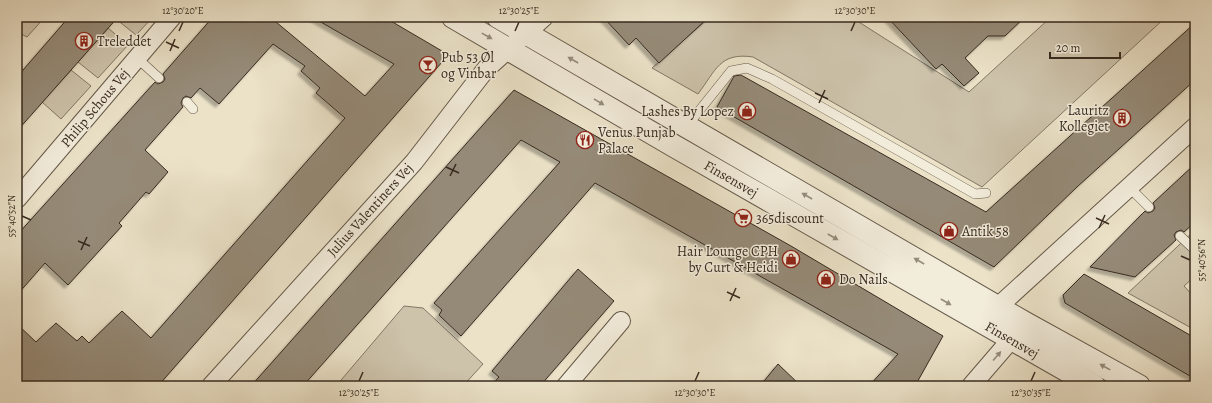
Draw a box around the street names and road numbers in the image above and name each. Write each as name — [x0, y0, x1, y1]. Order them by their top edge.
street label: Philip Schous Vej — [56, 65, 134, 151]
street label: Finsensvej — [700, 156, 762, 202]
street label: Julius Valentiners Vej — [323, 159, 417, 261]
street label: Finsensvej — [981, 317, 1043, 363]

